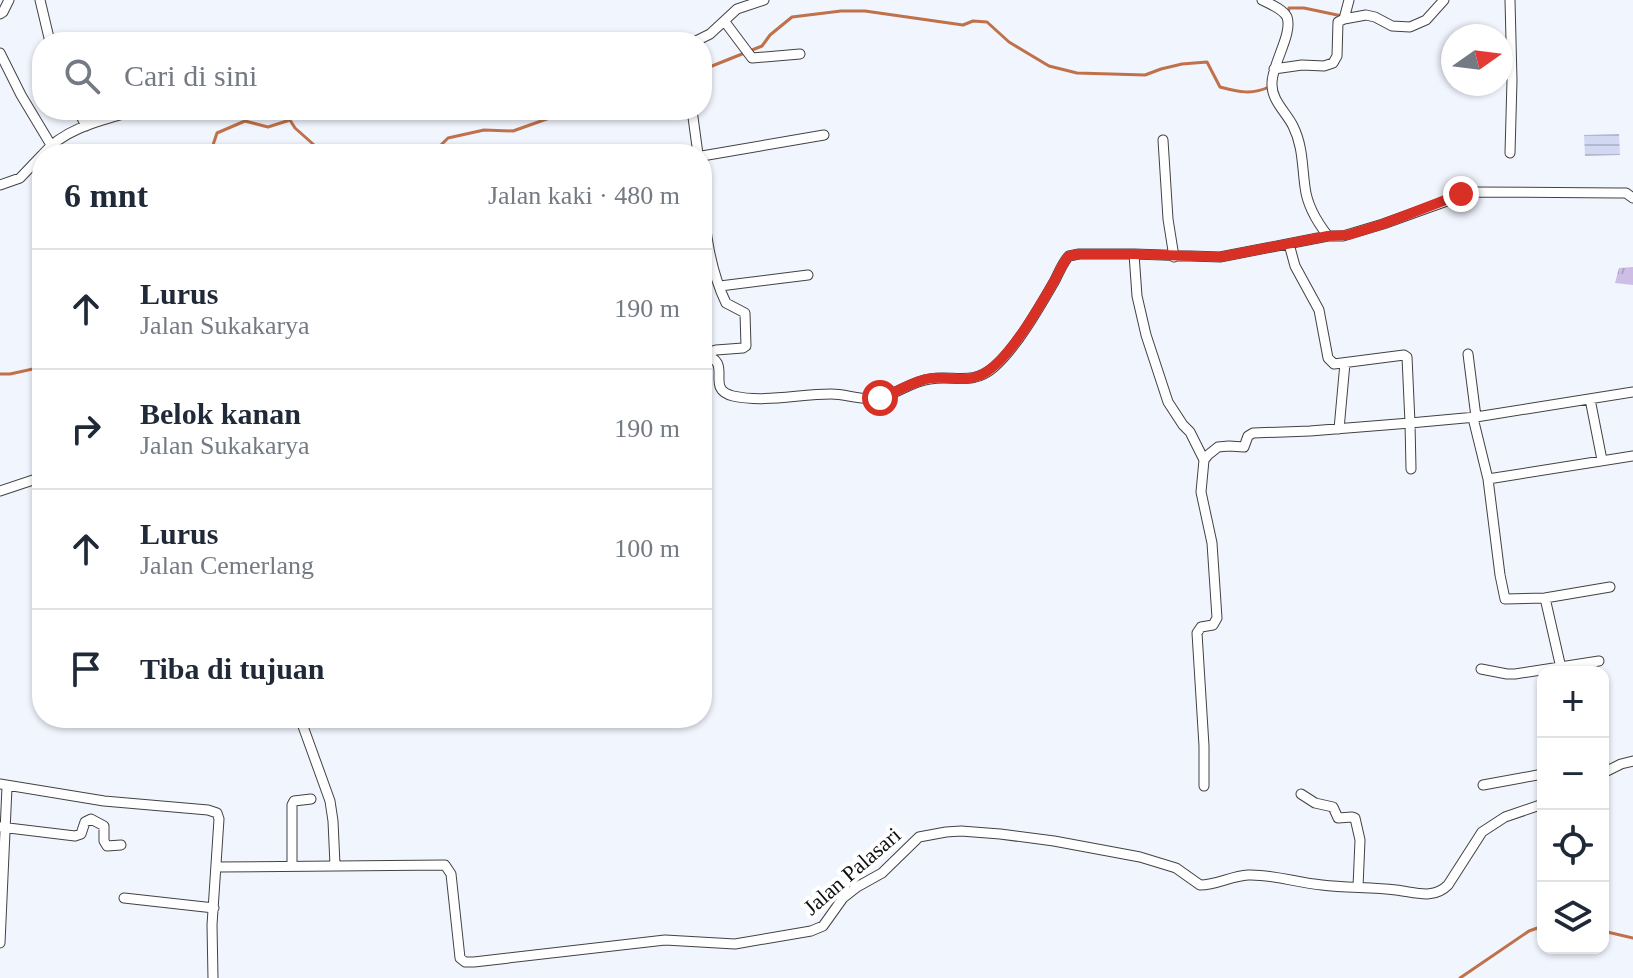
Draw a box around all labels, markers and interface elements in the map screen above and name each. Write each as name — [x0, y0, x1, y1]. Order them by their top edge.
north arrow — [1441, 24, 1513, 96]
search box — [32, 32, 712, 120]
icon: search — [60, 54, 104, 98]
text: Cari di sini — [124, 59, 257, 92]
route end — [1443, 176, 1479, 212]
text: 6 mnt — [64, 177, 148, 214]
text: Jalan kaki · 480 m — [488, 181, 680, 210]
text: Lurus — [140, 277, 218, 310]
icon: ahead — [64, 287, 108, 331]
text: 190 m — [614, 294, 680, 323]
text: Jalan Sukakarya — [140, 311, 310, 340]
route start — [862, 380, 898, 416]
text: Belok kanan — [140, 397, 301, 430]
icon: right — [64, 407, 108, 451]
text: 190 m — [614, 414, 680, 443]
text: Jalan Sukakarya — [140, 431, 310, 460]
text: Lurus — [140, 517, 218, 550]
icon: ahead — [64, 527, 108, 571]
text: 100 m — [614, 534, 680, 563]
text: Jalan Cemerlang — [140, 551, 314, 580]
icon: arrive — [64, 647, 108, 691]
text: Tiba di tujuan — [140, 652, 325, 685]
map controls — [1537, 666, 1609, 954]
button: + — [1537, 666, 1609, 738]
button: − — [1537, 738, 1609, 810]
button: locate — [1537, 810, 1609, 882]
street label: Jalan Palasari — [798, 822, 906, 920]
button: layers — [1537, 882, 1609, 954]

